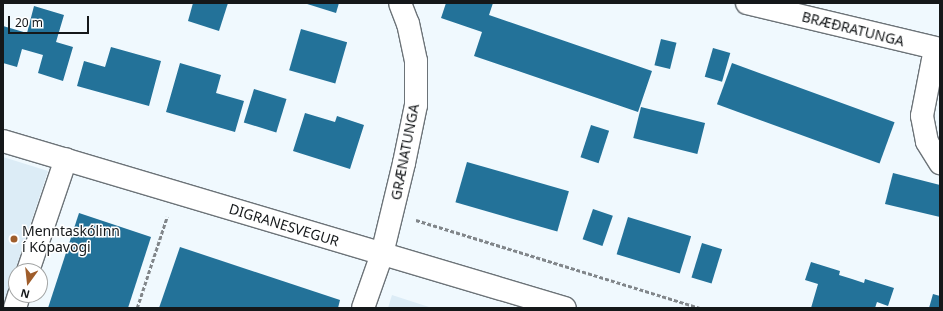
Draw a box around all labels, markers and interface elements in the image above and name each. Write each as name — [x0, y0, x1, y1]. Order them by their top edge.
scale bar — [10, 8, 91, 34]
street label: BRÆÐRATUNGA — [800, 8, 906, 50]
text: 20 m — [15, 14, 43, 31]
street label: GRÆNATUNGA — [387, 102, 423, 202]
street label: DIGRANESVEGUR — [227, 200, 341, 250]
place label: Menntaskólinn í Kópavogi — [22, 223, 120, 256]
marker: Menntaskólinn í Kópavogi — [9, 234, 19, 244]
north arrow — [8, 263, 48, 303]
text: N — [19, 286, 31, 303]

